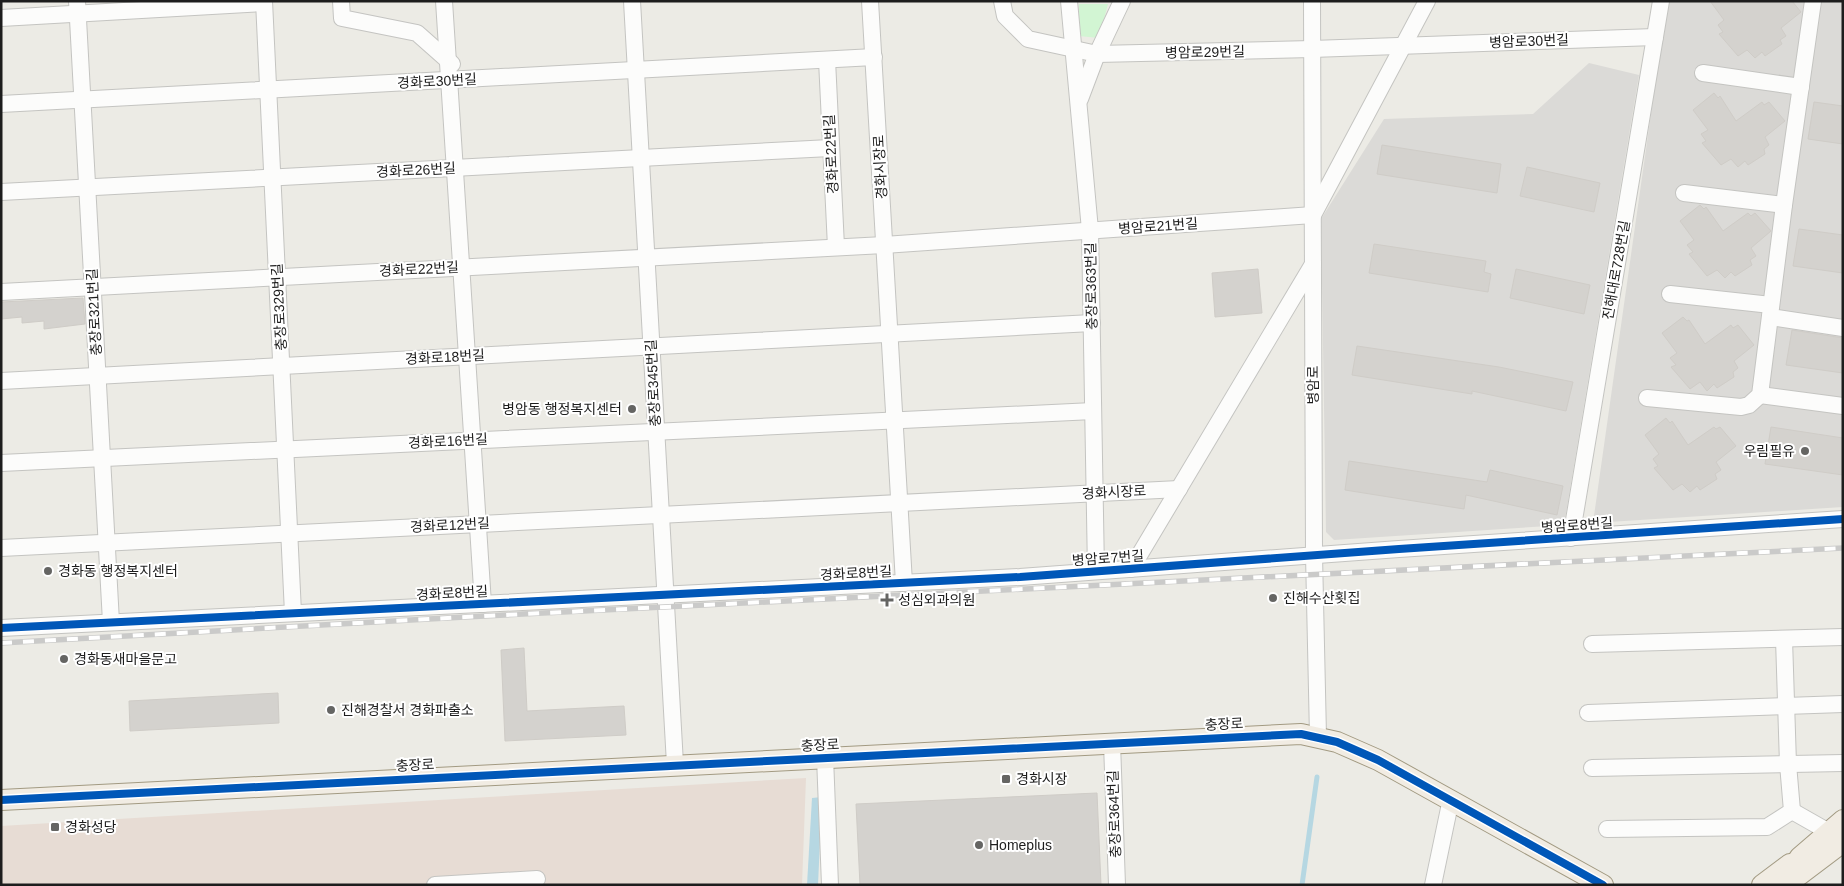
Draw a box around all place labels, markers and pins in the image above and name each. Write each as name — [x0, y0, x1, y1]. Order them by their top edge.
place label: 병암동 행정복지센터 — [502, 401, 622, 417]
marker: 병암동 행정복지센터 — [626, 403, 638, 415]
place label: 우림필유 — [1743, 443, 1795, 459]
marker: 우림필유 — [1799, 445, 1811, 457]
place label: 경화동 행정복지센터 — [58, 563, 178, 579]
marker: 경화동 행정복지센터 — [42, 565, 54, 577]
place label: 진해수산횟집 — [1283, 590, 1360, 606]
place label: 성심외과의원 — [898, 592, 975, 608]
marker: 진해수산횟집 — [1267, 592, 1279, 604]
marker: 성심외과의원 — [880, 593, 894, 607]
place label: 경화동새마을문고 — [74, 651, 177, 667]
marker: 경화동새마을문고 — [58, 653, 70, 665]
place label: 진해경찰서 경화파출소 — [341, 702, 474, 718]
marker: 진해경찰서 경화파출소 — [325, 704, 337, 716]
place label: 경화시장 — [1016, 771, 1068, 787]
marker: 경화시장 — [1000, 773, 1012, 785]
place label: 경화성당 — [65, 819, 117, 835]
marker: 경화성당 — [49, 821, 61, 833]
place label: Homeplus — [989, 837, 1052, 853]
marker: Homeplus — [973, 839, 985, 851]

